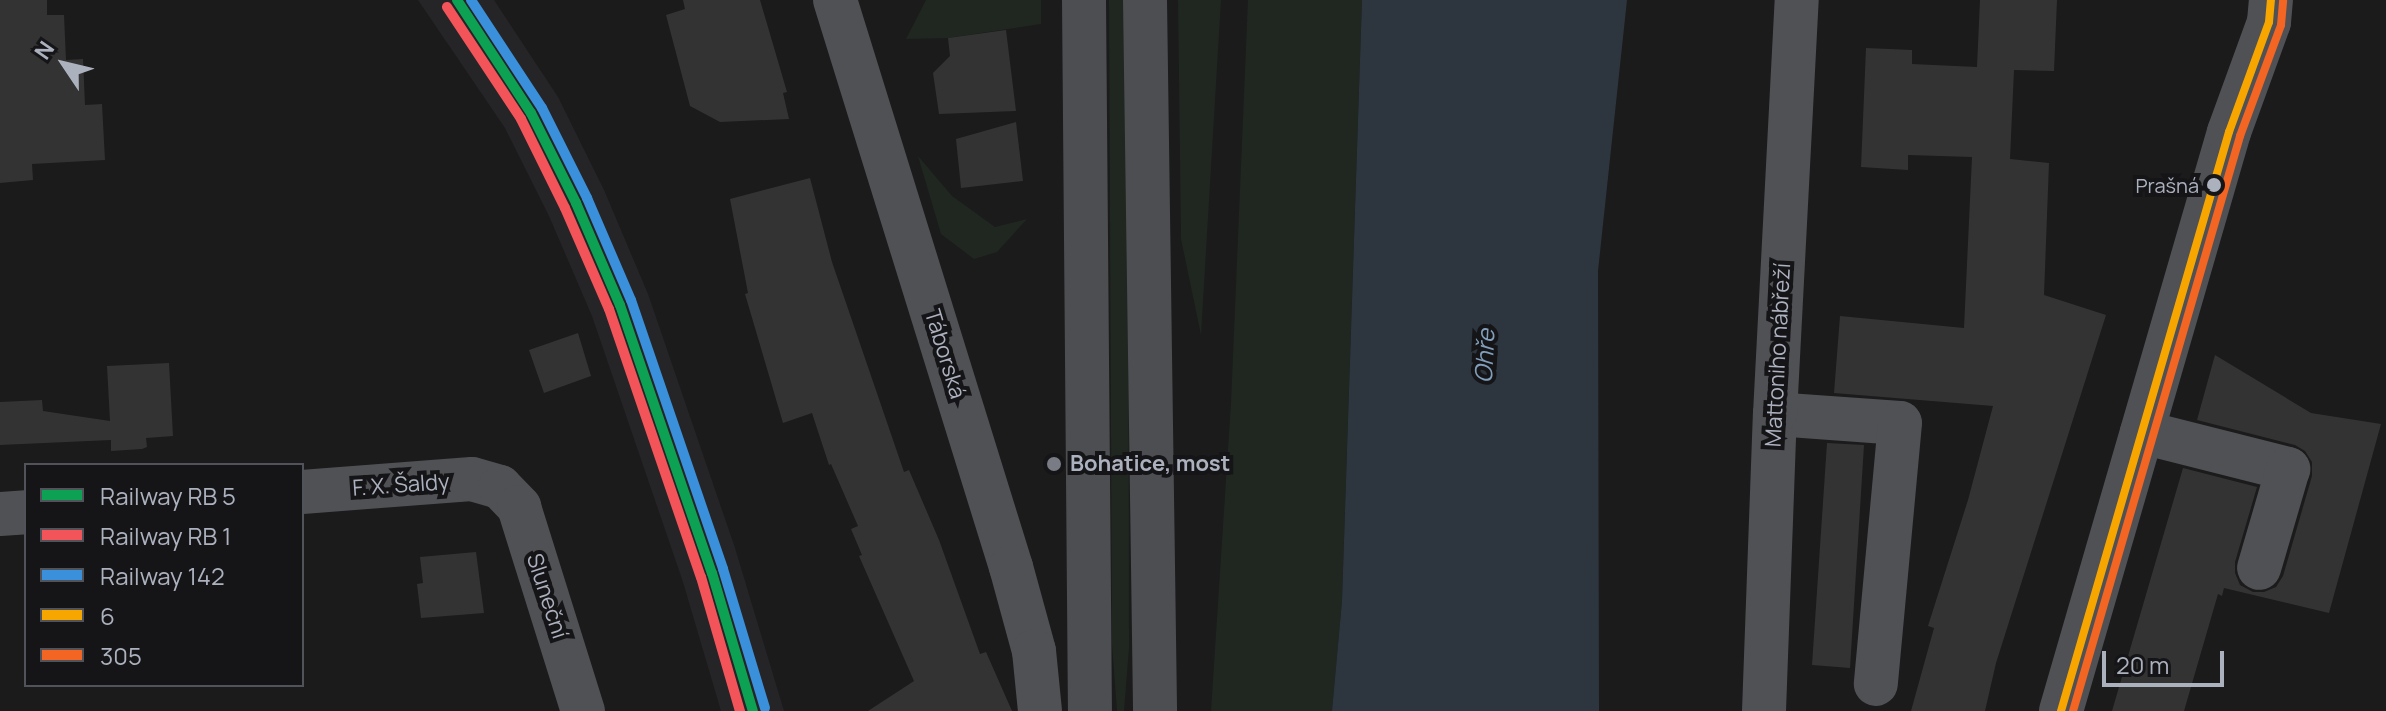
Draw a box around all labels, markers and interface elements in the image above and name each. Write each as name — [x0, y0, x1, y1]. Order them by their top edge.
north arrow — [24, 24, 104, 104]
text: N — [28, 35, 61, 65]
place label: Prašná — [2136, 173, 2199, 197]
marker: Prašná — [2206, 177, 2222, 193]
street label: Mattoniho nábřeží — [1760, 262, 1796, 448]
street label: Táborská — [919, 306, 971, 402]
water label: Ohře — [1468, 328, 1500, 384]
place label: Bohatice, most — [1070, 451, 1230, 477]
marker: Bohatice, most — [1045, 455, 1063, 473]
legend — [24, 463, 304, 687]
street label: F. X. Šaldy — [352, 468, 450, 502]
text: Railway RB 5 — [100, 479, 236, 512]
text: Railway RB 1 — [100, 519, 231, 552]
street label: Sluneční — [521, 550, 573, 642]
text: Railway 142 — [100, 559, 225, 592]
text: 6 — [100, 599, 115, 632]
scale bar — [2106, 635, 2228, 685]
text: 305 — [100, 639, 142, 672]
text: 20 m — [2116, 648, 2169, 681]

